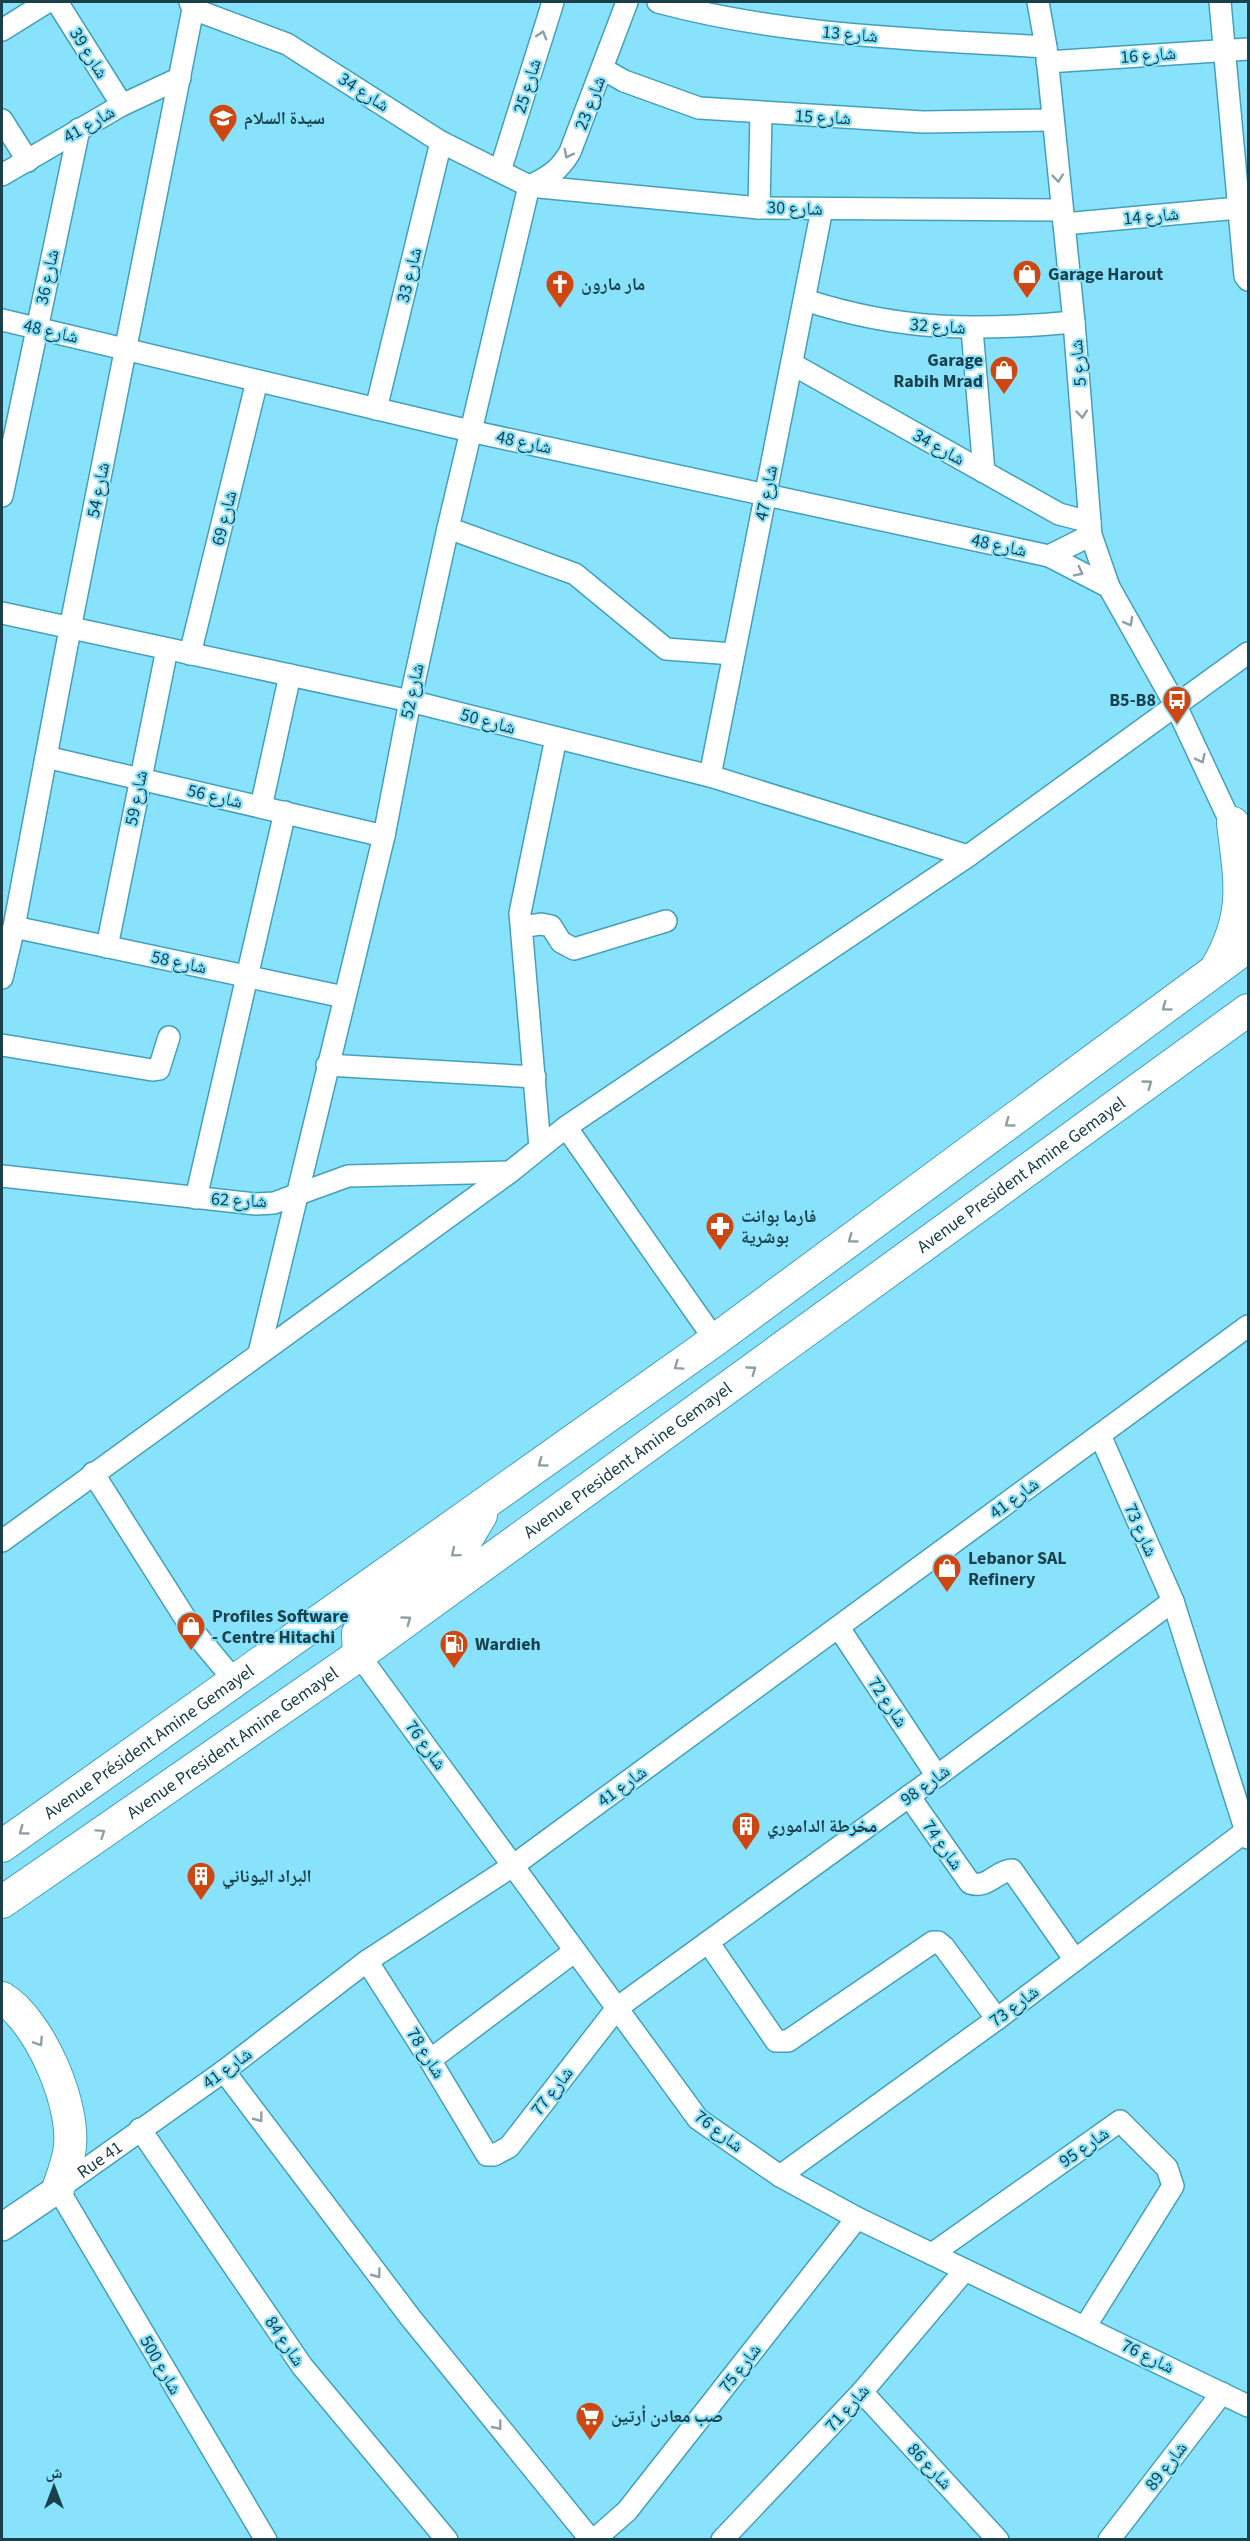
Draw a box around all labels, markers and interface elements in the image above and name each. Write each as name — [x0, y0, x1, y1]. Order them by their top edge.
street label: شارع 13 — [821, 20, 879, 49]
street label: شارع 39 — [63, 23, 114, 84]
one-way arrow — [535, 30, 548, 41]
street label: شارع 16 — [1119, 41, 1177, 70]
street label: شارع 25 — [507, 56, 548, 116]
street label: شارع 34 — [334, 67, 394, 118]
street label: شارع 23 — [569, 73, 612, 134]
street label: شارع 41 — [59, 100, 120, 149]
school or university icon: سيدة السلام — [207, 102, 239, 144]
street label: شارع 15 — [794, 104, 851, 131]
place label: سيدة السلام — [244, 106, 325, 131]
one-way arrow — [564, 148, 576, 159]
one-way arrow — [1051, 174, 1064, 183]
street label: شارع 30 — [767, 195, 823, 222]
street label: شارع 14 — [1122, 202, 1180, 231]
street label: شارع 33 — [391, 245, 428, 305]
street label: شارع 36 — [29, 247, 66, 307]
shop icon: Garage Harout — [1011, 258, 1043, 300]
place label: Garage Harout — [1048, 262, 1163, 287]
church icon: مار مارون — [544, 268, 576, 310]
place label: مار مارون — [581, 272, 645, 297]
street label: شارع 32 — [909, 312, 967, 341]
street label: شارع 48 — [21, 313, 81, 350]
street label: شارع 5 — [1064, 339, 1093, 387]
place label: Garage Rabih Mrad — [893, 348, 983, 394]
shop icon: Garage Rabih Mrad — [988, 354, 1020, 396]
one-way arrow — [1075, 410, 1088, 419]
street label: شارع 34 — [908, 423, 969, 472]
street label: شارع 48 — [494, 424, 554, 461]
street label: شارع 54 — [81, 460, 116, 520]
street label: شارع 47 — [749, 463, 784, 523]
street label: شارع 69 — [206, 488, 243, 548]
street label: شارع 48 — [969, 527, 1029, 564]
one-way arrow — [1073, 564, 1084, 576]
one-way arrow — [1122, 615, 1133, 626]
street label: شارع 52 — [394, 661, 431, 721]
bus stop icon: B5-B8 — [1161, 684, 1193, 726]
place label: B5-B8 — [1109, 688, 1156, 713]
street label: شارع 50 — [458, 702, 518, 741]
one-way arrow — [1194, 752, 1206, 763]
street label: شارع 59 — [119, 768, 154, 828]
street label: شارع 56 — [185, 778, 245, 815]
street label: شارع 58 — [149, 944, 209, 981]
one-way arrow — [1162, 1000, 1173, 1011]
one-way arrow — [1141, 1080, 1152, 1091]
street label: Avenue President Amine Gemayel — [912, 1091, 1131, 1259]
one-way arrow — [1005, 1116, 1016, 1127]
street label: شارع 62 — [210, 1187, 267, 1214]
place label: فارما بوانت بوشرية — [741, 1204, 816, 1250]
pharmacy icon: فارما بوانت بوشرية — [704, 1210, 736, 1252]
one-way arrow — [848, 1232, 859, 1243]
one-way arrow — [673, 1359, 684, 1370]
one-way arrow — [745, 1366, 756, 1377]
street label: Avenue President Amine Gemayel — [518, 1376, 737, 1545]
one-way arrow — [537, 1456, 548, 1467]
street label: شارع 41 — [984, 1472, 1044, 1525]
street label: شارع 73 — [1118, 1500, 1163, 1561]
one-way arrow — [451, 1545, 462, 1556]
place label: Lebanor SAL Refinery — [968, 1546, 1067, 1592]
shop icon: Lebanor SAL Refinery — [931, 1552, 963, 1594]
place label: Profiles Software - Centre Hitachi — [212, 1604, 349, 1650]
shop icon: Profiles Software - Centre Hitachi — [175, 1610, 207, 1652]
one-way arrow — [400, 1616, 411, 1627]
fuel station icon: Wardieh — [438, 1628, 470, 1670]
place label: Wardieh — [475, 1632, 541, 1657]
street label: Avenue Président Amine Gemayel — [39, 1659, 259, 1825]
street label: Avenue President Amine Gemayel — [122, 1661, 343, 1825]
street label: شارع 72 — [862, 1672, 914, 1732]
street label: شارع 76 — [399, 1715, 452, 1775]
street label: شارع 98 — [895, 1759, 955, 1812]
street label: شارع 41 — [592, 1760, 652, 1813]
building icon: مخرطة الداموري — [730, 1810, 762, 1852]
place label: مخرطة الداموري — [767, 1814, 877, 1840]
street label: شارع 74 — [916, 1815, 969, 1875]
one-way arrow — [18, 1824, 29, 1835]
one-way arrow — [95, 1829, 106, 1840]
building icon: البراد اليوناني — [185, 1860, 217, 1902]
place label: البراد اليوناني — [222, 1864, 312, 1890]
street label: شارع 73 — [985, 1980, 1044, 2033]
street label: شارع 78 — [400, 2023, 451, 2084]
one-way arrow — [32, 2035, 43, 2046]
street label: شارع 41 — [197, 2042, 257, 2095]
street label: شارع 77 — [525, 2062, 579, 2121]
street label: شارع 76 — [689, 2104, 748, 2158]
one-way arrow — [252, 2111, 263, 2122]
street label: شارع 95 — [1054, 2121, 1114, 2174]
street label: Rue 41 — [72, 2135, 128, 2185]
one-way arrow — [369, 2267, 380, 2278]
street label: شارع 84 — [259, 2311, 311, 2371]
street label: شارع 500 — [134, 2331, 188, 2400]
street label: شارع 76 — [1117, 2333, 1178, 2380]
street label: شارع 75 — [713, 2339, 767, 2398]
street label: شارع 71 — [819, 2379, 875, 2437]
supermarket icon: صب معادن أرتين — [574, 2400, 606, 2442]
place label: صب معادن أرتين — [611, 2404, 723, 2429]
one-way arrow — [491, 2419, 502, 2430]
street label: شارع 86 — [901, 2437, 958, 2495]
street label: شارع 89 — [1139, 2437, 1193, 2496]
north arrow — [24, 2457, 84, 2517]
text: ش — [46, 2462, 63, 2484]

